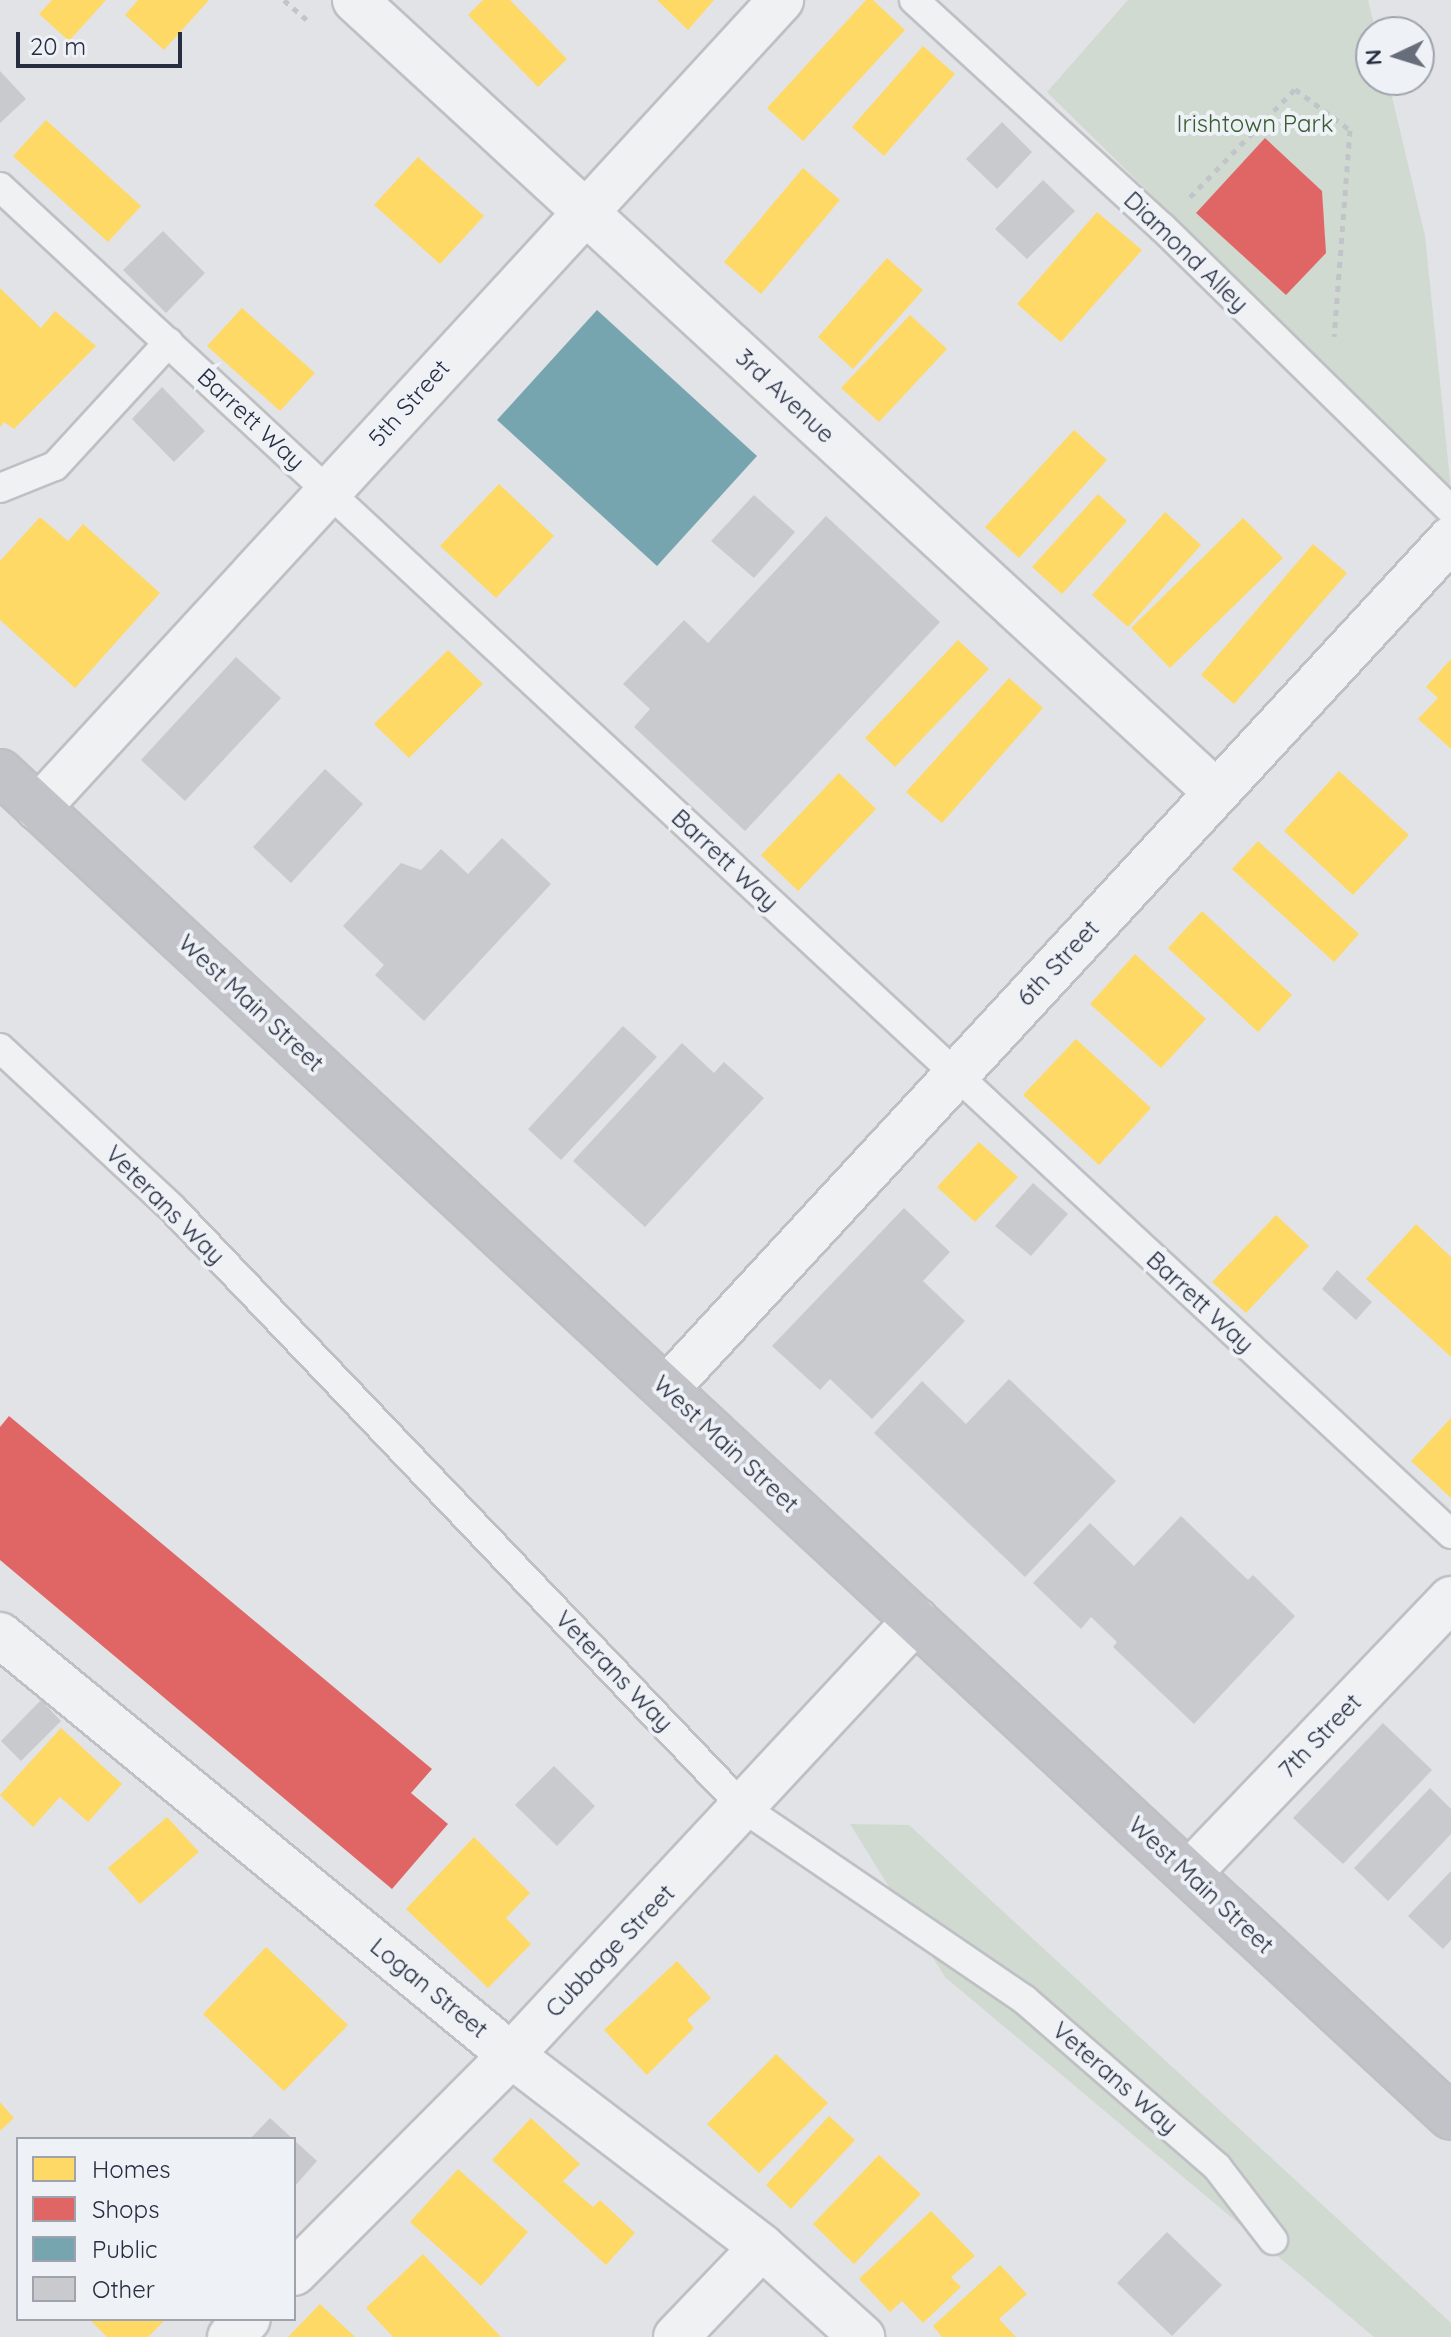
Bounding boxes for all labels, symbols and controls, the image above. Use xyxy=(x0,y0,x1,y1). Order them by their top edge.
scale bar xyxy=(20,16,186,66)
north arrow xyxy=(1355,16,1435,96)
text: 20 m xyxy=(30,31,86,61)
text: N xyxy=(1359,48,1388,67)
park label: Irishtown Park xyxy=(1176,110,1334,138)
street label: Diamond Alley xyxy=(1118,185,1254,319)
street label: 3rd Avenue xyxy=(730,343,840,449)
street label: 5th Street xyxy=(363,354,455,452)
street label: Barrett Way xyxy=(192,362,310,476)
street label: Barrett Way xyxy=(666,803,784,917)
street label: 6th Street xyxy=(1011,914,1105,1012)
street label: West Main Street xyxy=(172,928,330,1078)
street label: Veterans Way xyxy=(99,1139,231,1271)
street label: Barrett Way xyxy=(1141,1245,1259,1359)
street label: West Main Street xyxy=(647,1369,805,1519)
street label: Veterans Way xyxy=(549,1605,679,1737)
street label: 7th Street xyxy=(1273,1688,1367,1784)
street label: West Main Street xyxy=(1122,1810,1280,1960)
street label: Cubbage Street xyxy=(539,1879,681,2023)
street label: Logan Street xyxy=(364,1932,494,2044)
street label: Veterans Way xyxy=(1046,2016,1184,2140)
legend xyxy=(16,2137,296,2321)
text: Homes xyxy=(92,2154,170,2184)
text: Shops xyxy=(92,2194,159,2224)
text: Public xyxy=(92,2234,157,2264)
text: Other xyxy=(92,2274,155,2304)

